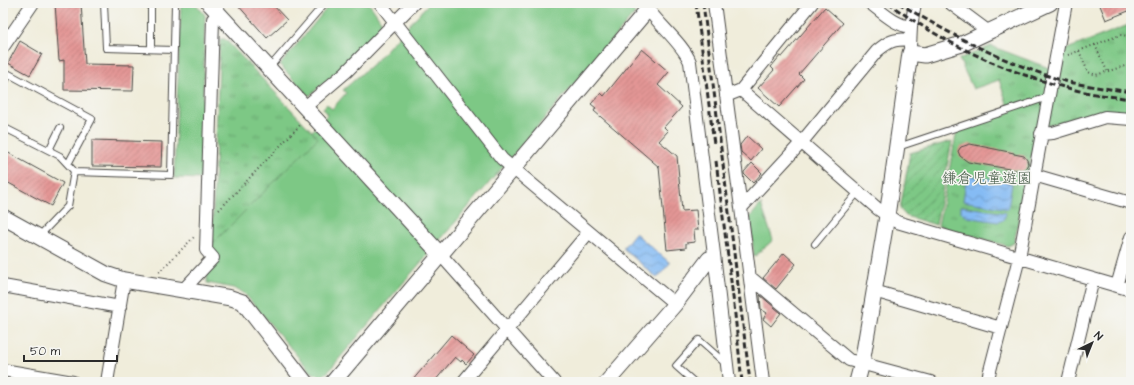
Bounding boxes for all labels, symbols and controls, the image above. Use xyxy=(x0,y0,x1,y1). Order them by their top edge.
park label: 鎌倉児童遊園 xyxy=(942,168,1032,189)
north arrow xyxy=(1072,323,1112,363)
text: N xyxy=(1091,328,1106,344)
scale bar xyxy=(24,337,117,363)
text: 50 m xyxy=(30,343,61,360)

